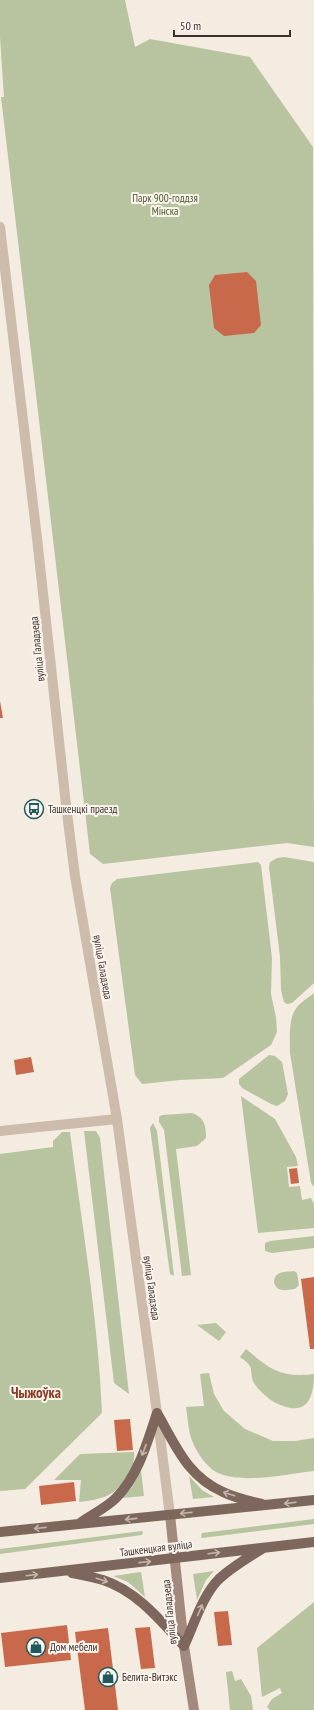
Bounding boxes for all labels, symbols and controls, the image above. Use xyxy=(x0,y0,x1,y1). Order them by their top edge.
scale bar xyxy=(174,12,290,38)
text: 50 m xyxy=(180,18,201,33)
park label: Парк 900-годдзя Мінска xyxy=(132,191,198,218)
street label: вуліца Галадзеда xyxy=(27,616,47,682)
bus stop icon: Ташкенцкі праезд xyxy=(23,798,45,820)
place label: Ташкенцкі праезд xyxy=(48,802,118,816)
street label: вуліца Галадзеда xyxy=(90,934,116,1000)
street label: вуліца Галадзеда xyxy=(141,1255,163,1321)
district label: Чыжоўка xyxy=(11,1383,61,1402)
one-way arrow xyxy=(139,1443,147,1455)
one-way arrow xyxy=(223,1490,236,1497)
one-way arrow xyxy=(284,1499,297,1507)
one-way arrow xyxy=(180,1510,193,1517)
one-way arrow xyxy=(125,1515,138,1523)
one-way arrow xyxy=(34,1525,47,1532)
street label: Ташкенцкая вуліца xyxy=(119,1537,193,1559)
one-way arrow xyxy=(207,1549,220,1557)
one-way arrow xyxy=(138,1558,151,1565)
one-way arrow xyxy=(25,1571,38,1578)
one-way arrow xyxy=(96,1577,108,1585)
street label: вуліца Галадзеда xyxy=(159,1579,179,1645)
one-way arrow xyxy=(197,1605,204,1617)
shop icon: Дом мебели xyxy=(25,1636,47,1658)
place label: Дом мебели xyxy=(50,1640,97,1654)
shop icon: Белита-Витэкс xyxy=(97,1666,119,1688)
place label: Белита-Витэкс xyxy=(122,1670,177,1684)

